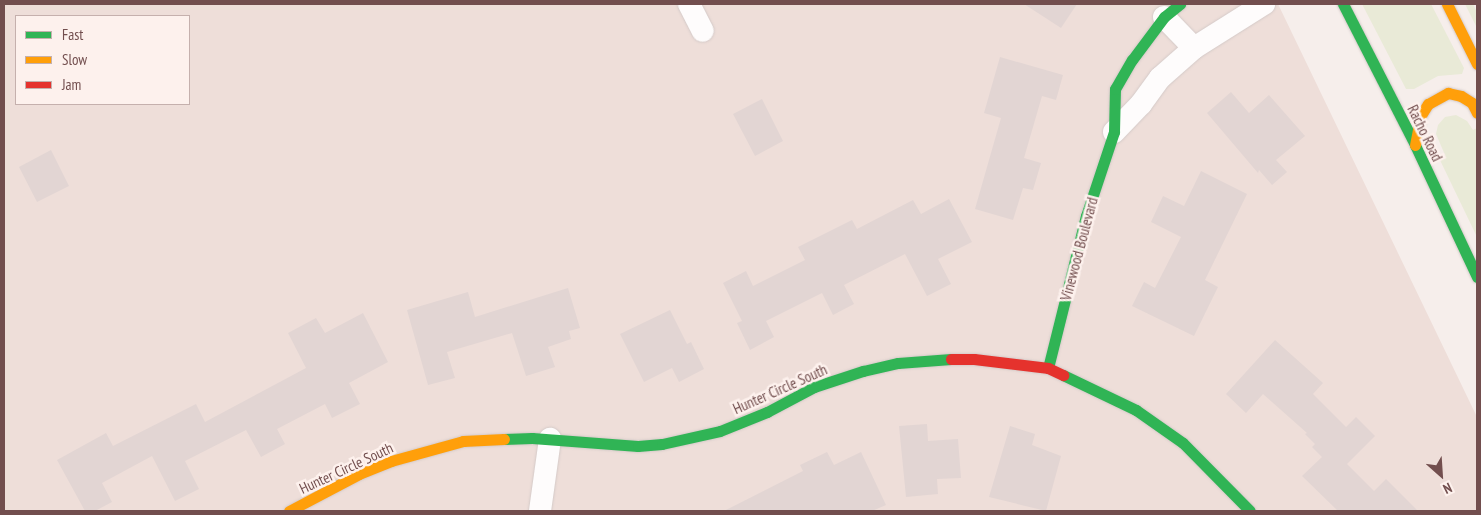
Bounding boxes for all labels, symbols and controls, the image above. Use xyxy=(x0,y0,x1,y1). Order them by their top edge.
legend xyxy=(15,15,190,105)
text: Fast xyxy=(62,25,83,44)
text: Slow xyxy=(62,50,87,69)
text: Jam xyxy=(62,75,81,94)
street label: Racho Road xyxy=(1404,102,1446,164)
street label: Vinewood Boulevard xyxy=(1057,195,1101,303)
street label: Hunter Circle South xyxy=(730,360,830,418)
street label: Hunter Circle South xyxy=(296,438,396,498)
north arrow xyxy=(1416,450,1466,500)
text: N xyxy=(1440,479,1455,498)

